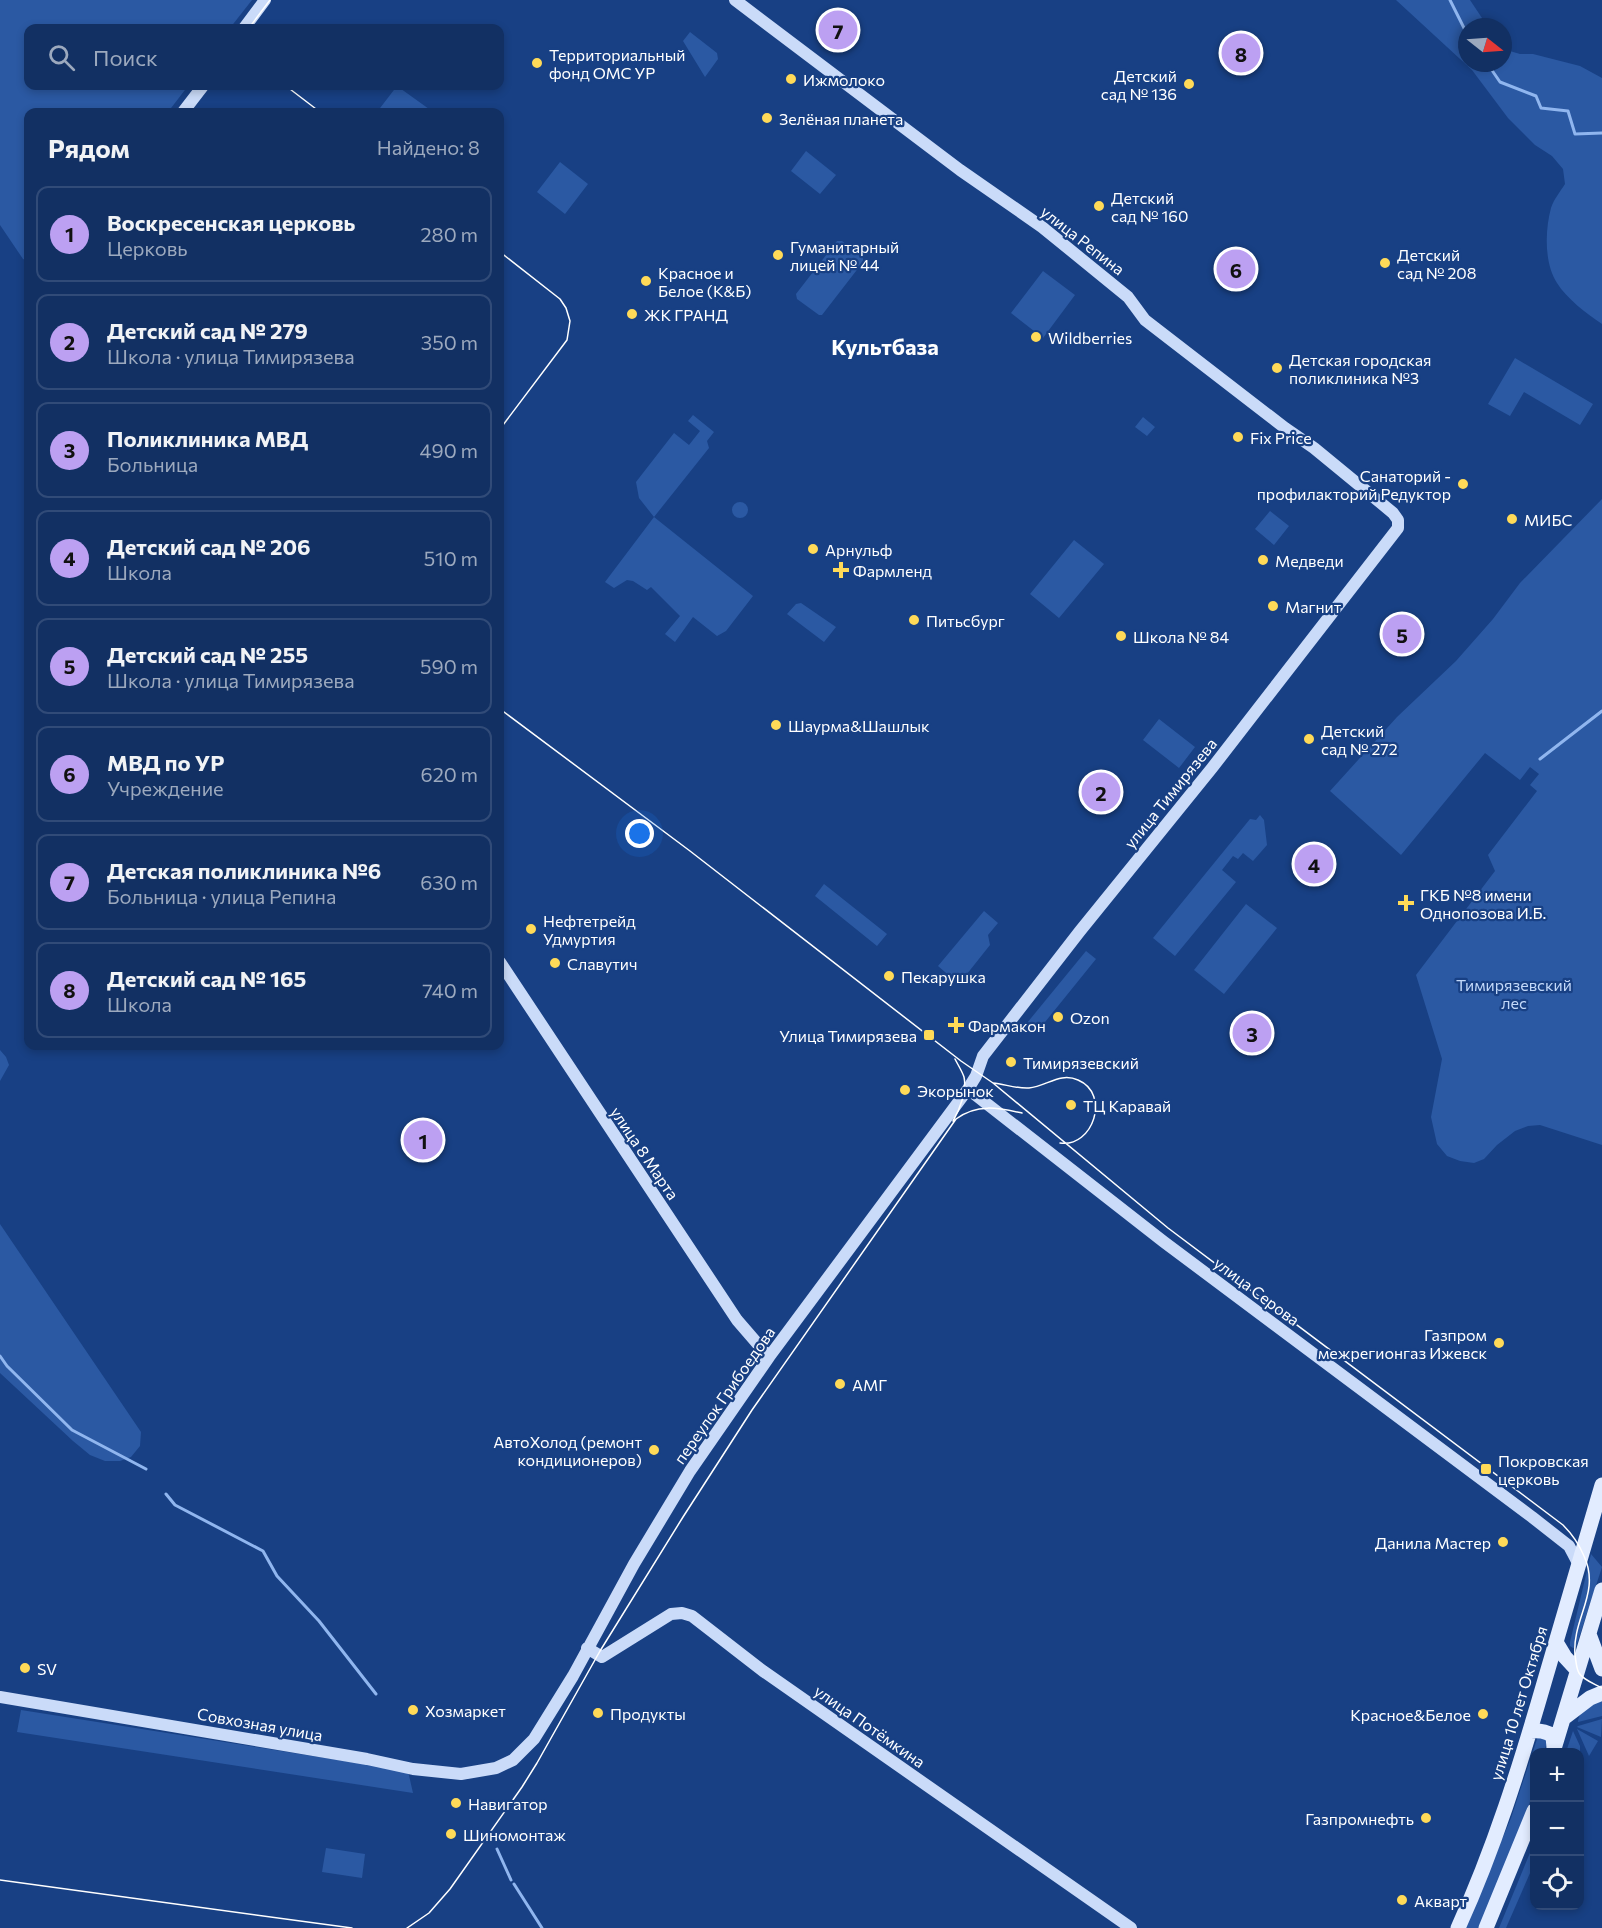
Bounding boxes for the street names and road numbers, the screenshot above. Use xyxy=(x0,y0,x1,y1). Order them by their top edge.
street label: улица Репина xyxy=(1037,202,1129,278)
street label: улица Тимирязева xyxy=(1120,734,1220,852)
street label: улица 8 Марта xyxy=(607,1103,683,1203)
street label: улица Серова xyxy=(1211,1253,1303,1329)
street label: переулок Грибоедова xyxy=(669,1323,779,1467)
street label: улица 10 лет Октября xyxy=(1485,1623,1551,1783)
street label: улица Потёмкина xyxy=(811,1681,929,1771)
street label: Совхозная улица xyxy=(196,1704,324,1744)

